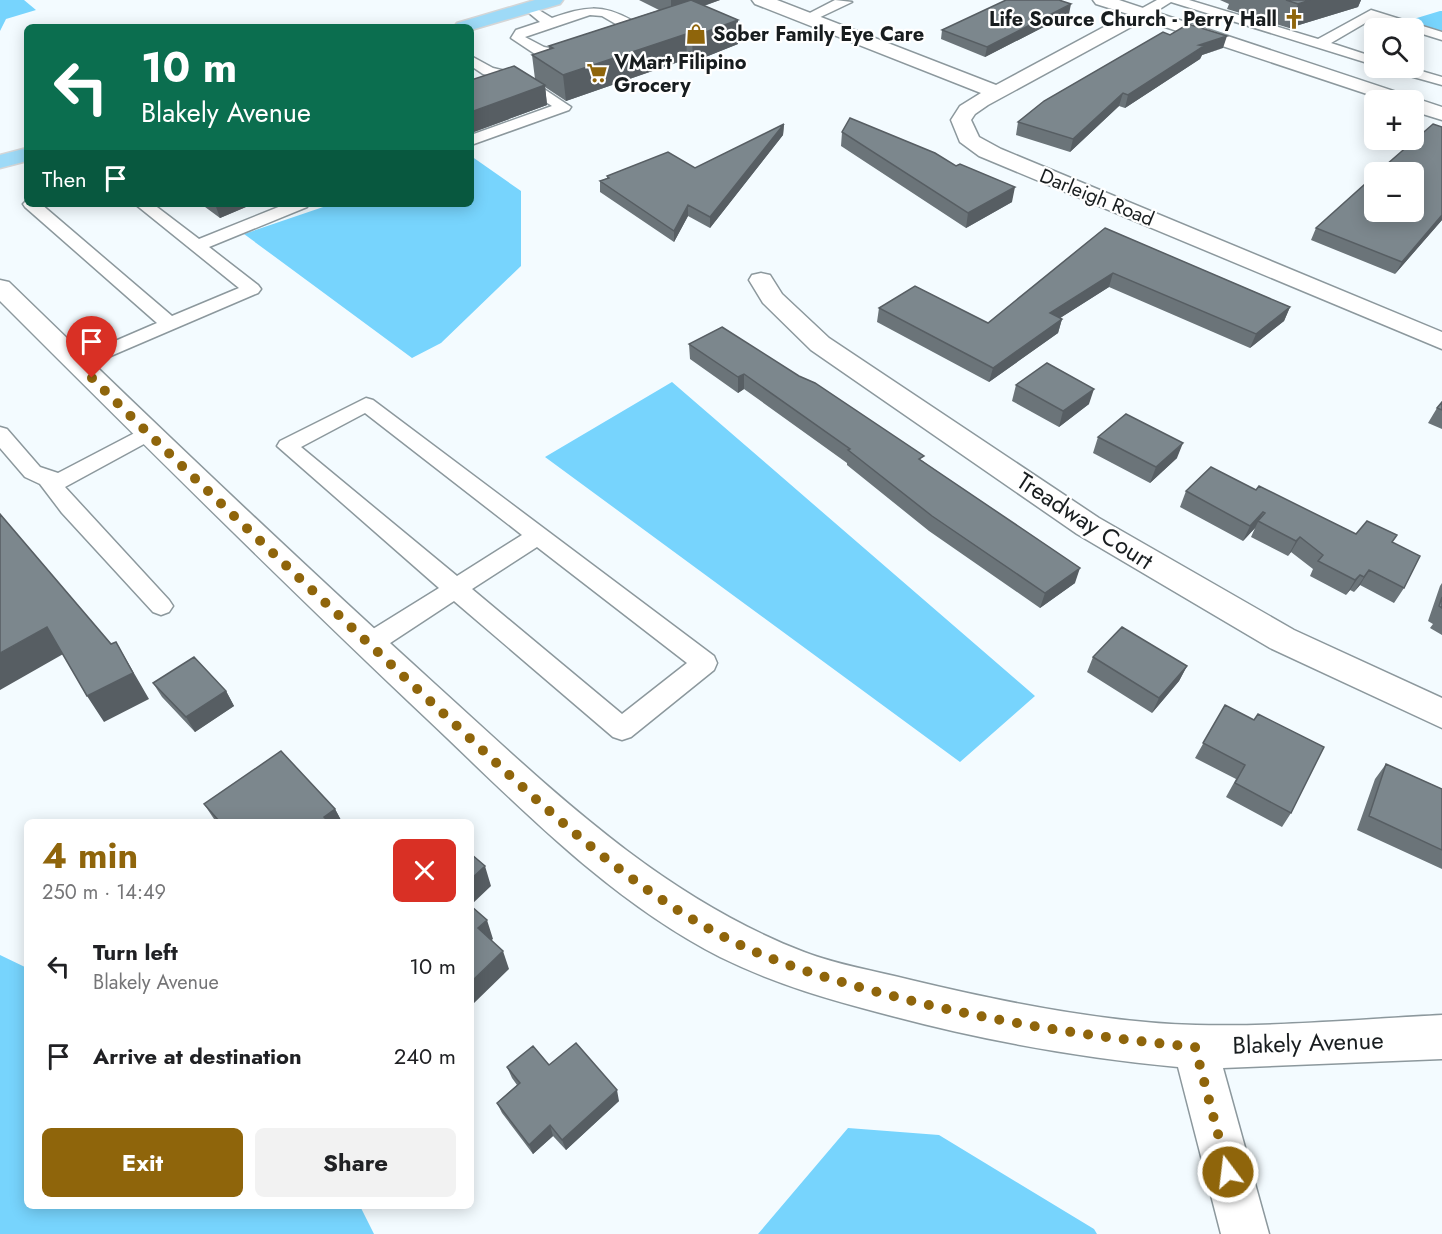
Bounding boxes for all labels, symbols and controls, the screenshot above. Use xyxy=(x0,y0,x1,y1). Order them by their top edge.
place label: Life Source Church - Perry Hall xyxy=(989,5,1277,34)
church icon: Life Source Church - Perry Hall xyxy=(1282,7,1306,31)
map controls xyxy=(1364,18,1424,222)
button: search xyxy=(1364,18,1424,78)
place label: Sober Family Eye Care xyxy=(713,20,924,49)
shop icon: Sober Family Eye Care xyxy=(684,22,708,46)
text: 10 m xyxy=(141,37,237,98)
icon: left xyxy=(42,48,120,126)
place label: VMart Filipino Grocery xyxy=(613,48,747,100)
supermarket icon: VMart Filipino Grocery xyxy=(585,61,609,85)
button: + xyxy=(1364,90,1424,150)
text: Blakely Avenue xyxy=(141,93,311,132)
street label: Darleigh Road xyxy=(1035,161,1158,234)
icon: arrive xyxy=(99,162,132,195)
button: − xyxy=(1364,162,1424,222)
text: Then xyxy=(42,163,87,195)
pin xyxy=(66,316,117,378)
icon: arrive xyxy=(75,325,108,358)
street label: Treadway Court xyxy=(1010,463,1161,578)
text: 4 min xyxy=(42,829,138,881)
button: close xyxy=(393,839,456,902)
text: 250 m · 14:49 xyxy=(42,878,166,907)
text: Turn left xyxy=(93,936,178,968)
icon: left xyxy=(42,950,75,983)
text: 10 m xyxy=(409,950,456,982)
text: Blakely Avenue xyxy=(93,968,219,997)
street label: Blakely Avenue xyxy=(1232,1022,1384,1063)
icon: arrive xyxy=(42,1040,75,1073)
text: Arrive at destination xyxy=(93,1040,302,1072)
text: 240 m xyxy=(394,1040,456,1072)
button: Exit xyxy=(42,1128,243,1197)
button: Share xyxy=(255,1128,456,1197)
position arrow xyxy=(1196,1140,1260,1204)

